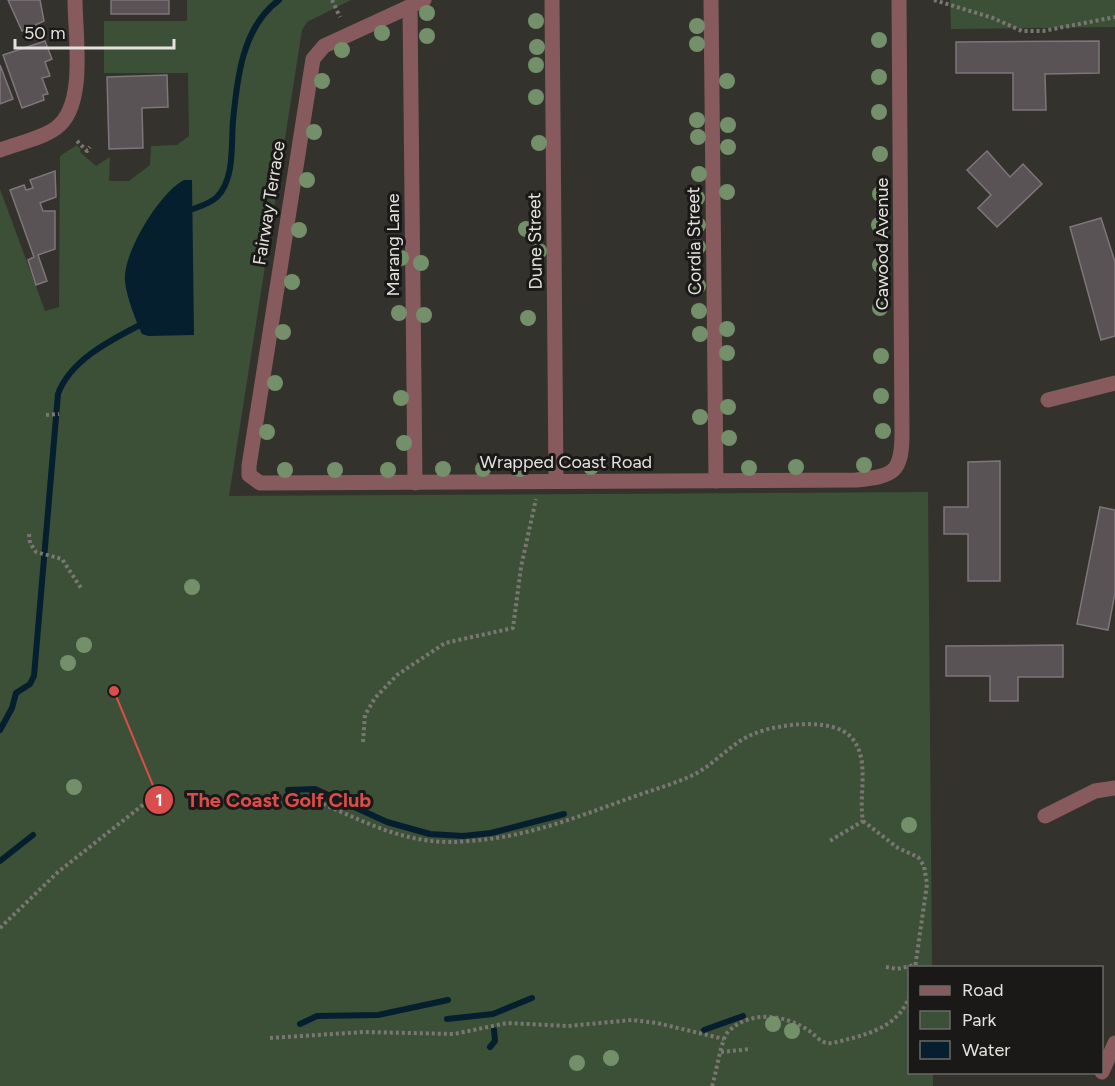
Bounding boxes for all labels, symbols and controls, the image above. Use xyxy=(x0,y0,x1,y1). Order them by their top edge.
scale bar xyxy=(15,12,174,50)
text: 50 m xyxy=(24,22,66,44)
street label: Fairway Terrace xyxy=(248,139,290,267)
street label: Cawood Avenue xyxy=(871,177,893,310)
street label: Cordia Street xyxy=(682,187,706,295)
street label: Dune Street xyxy=(523,192,547,290)
street label: Marang Lane xyxy=(382,193,404,297)
street label: Wrapped Coast Road xyxy=(480,451,652,473)
callout: The Coast Golf Club xyxy=(144,781,383,819)
text: The Coast Golf Club xyxy=(187,788,371,812)
text: 1 xyxy=(155,789,163,811)
legend xyxy=(908,966,1103,1074)
text: Road xyxy=(962,979,1003,1001)
text: Park xyxy=(962,1009,997,1031)
text: Water xyxy=(962,1039,1010,1061)

